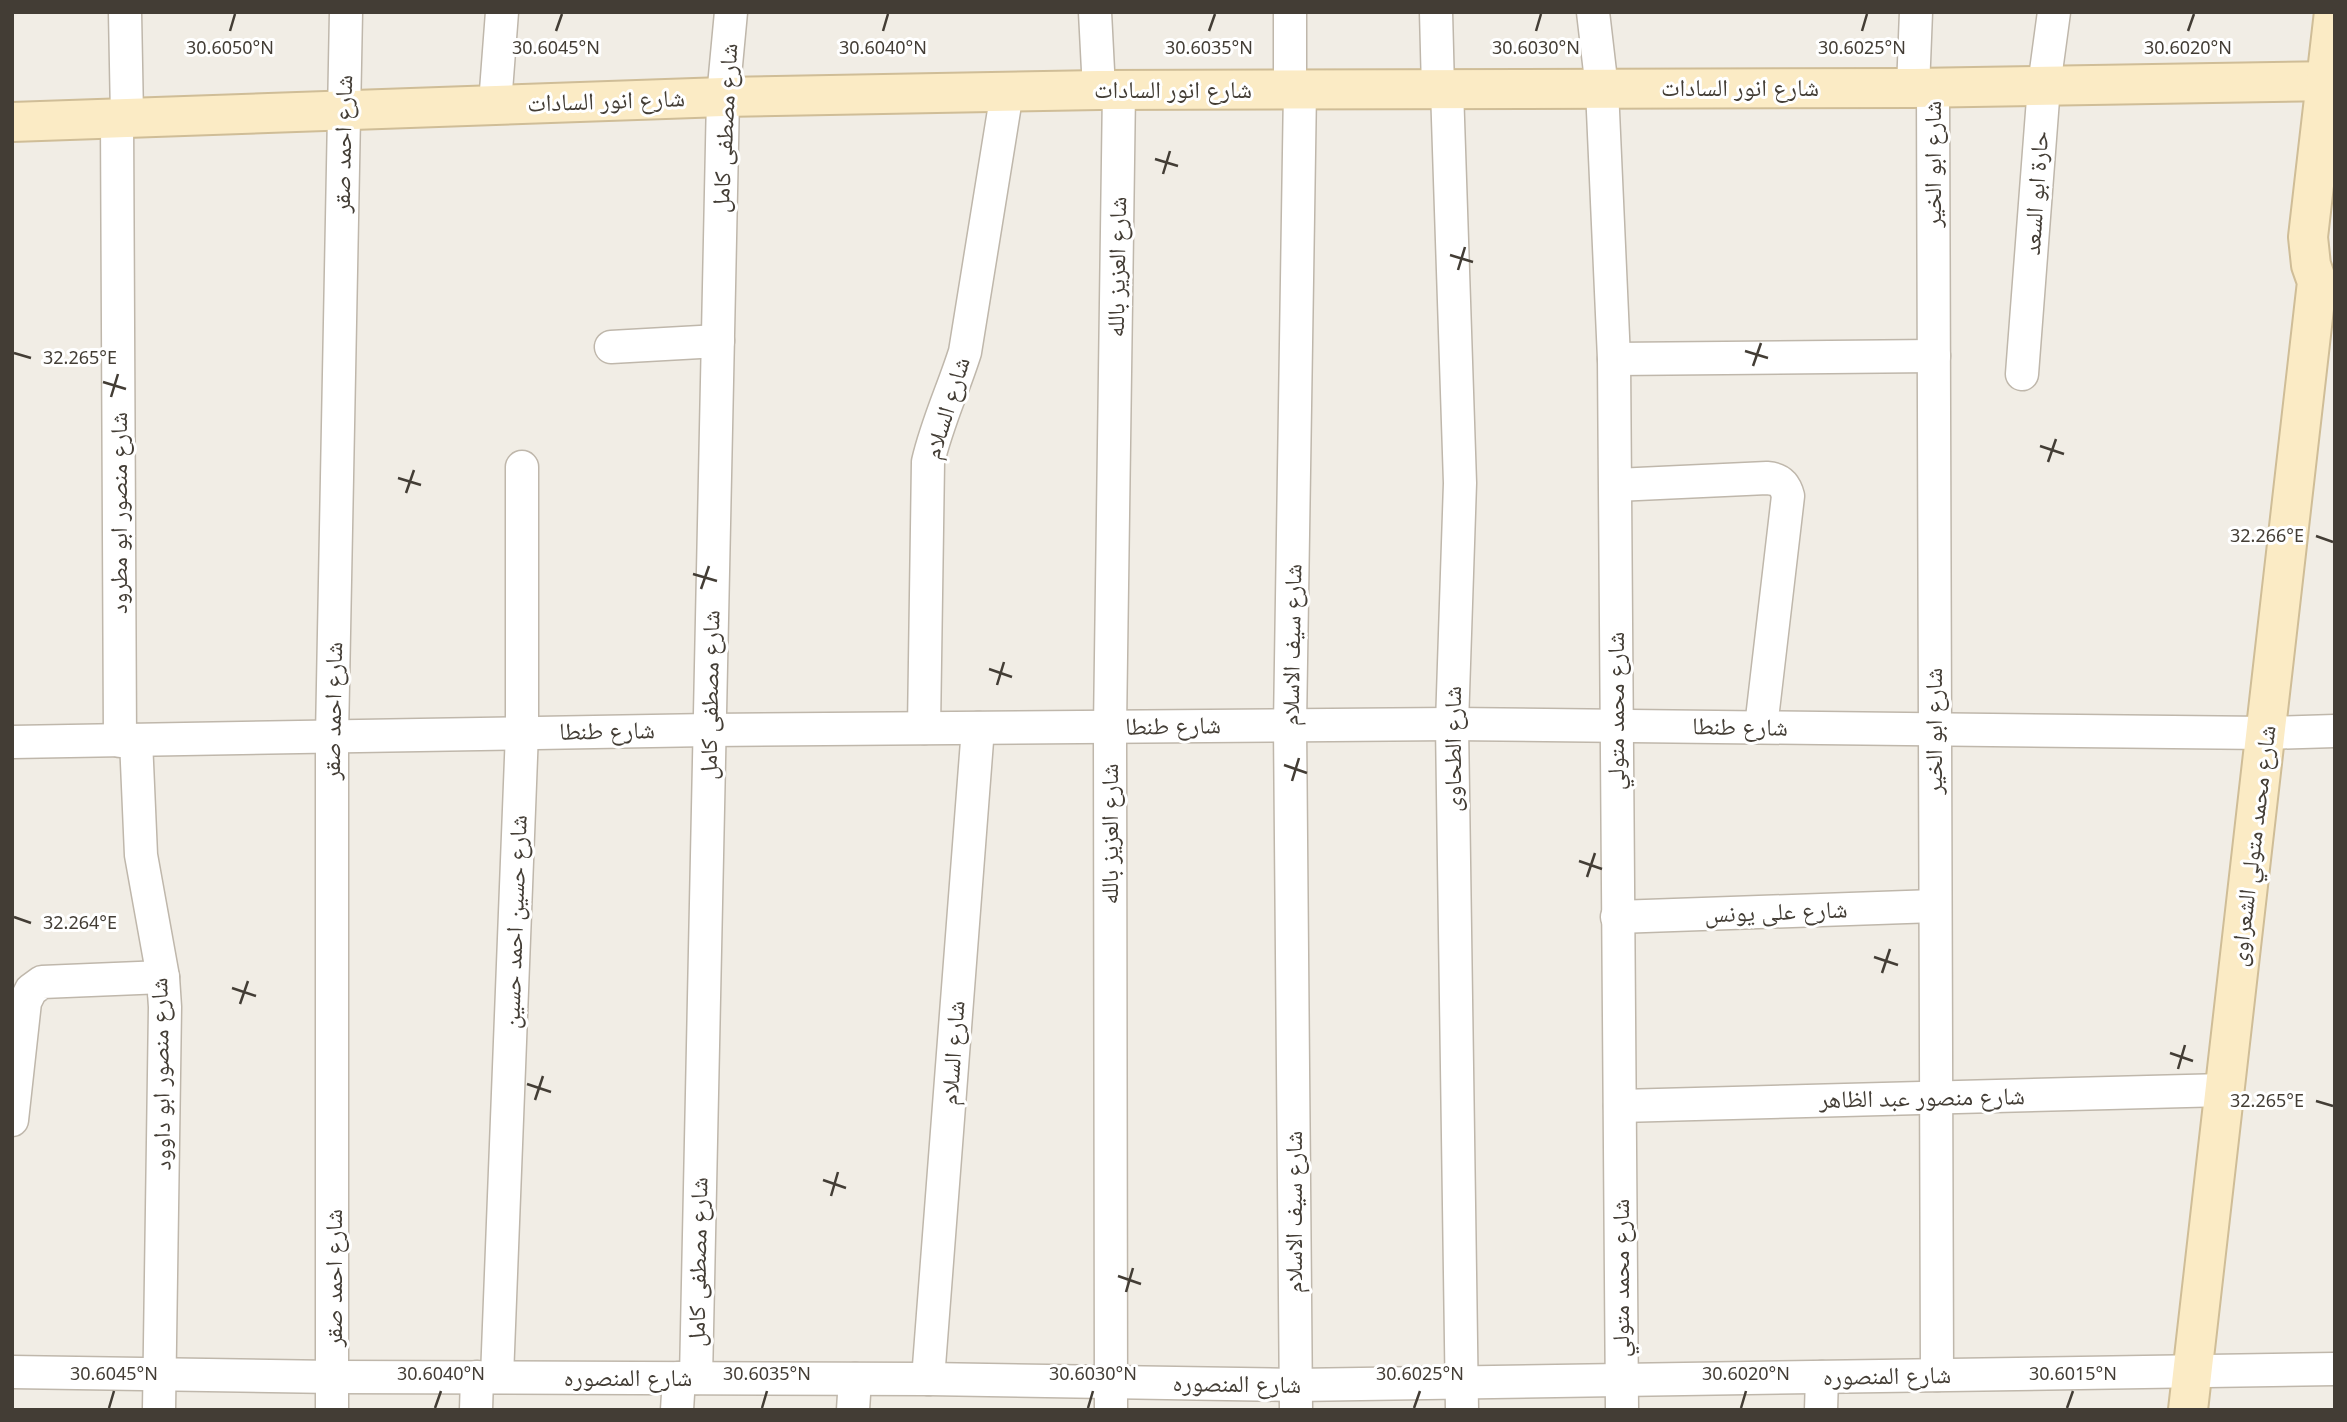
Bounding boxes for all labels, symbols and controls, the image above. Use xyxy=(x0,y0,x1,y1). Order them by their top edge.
text: 30.6050°N xyxy=(186,35,274,59)
text: 30.6045°N xyxy=(512,35,600,59)
text: 30.6040°N xyxy=(839,35,927,59)
text: 30.6035°N xyxy=(1165,35,1253,59)
text: 30.6030°N xyxy=(1492,35,1580,59)
text: 30.6025°N xyxy=(1818,35,1906,59)
text: 30.6020°N xyxy=(2144,35,2232,59)
street label: شارع مصطفى كامل xyxy=(703,42,744,214)
street label: شارع انور السادات xyxy=(1661,70,1819,103)
street label: شارع انور السادات xyxy=(1094,72,1252,105)
street label: شارع احمد صقر xyxy=(324,75,359,214)
street label: شارع انور السادات xyxy=(526,80,685,119)
street label: شارع ابو الخير xyxy=(1915,101,1948,228)
street label: حارة ابو السعد xyxy=(2014,130,2055,256)
street label: شارع العزيز بالله xyxy=(1098,196,1133,338)
text: 32.265°E xyxy=(43,345,117,369)
street label: شارع السلام xyxy=(914,353,978,463)
street label: شارع منصور ابو مطرود xyxy=(101,412,134,614)
text: 32.266°E xyxy=(2230,523,2304,547)
street label: شارع سيف الاسلام xyxy=(1273,563,1309,727)
street label: شارع مصطفى كامل xyxy=(691,610,726,780)
street label: شارع محمد متولي xyxy=(1598,632,1635,790)
street label: شارع احمد صقر xyxy=(314,642,349,781)
street label: شارع ابو الخير xyxy=(1916,668,1949,795)
street label: شارع الطحاوى xyxy=(1435,686,1468,812)
street label: شارع طنطا xyxy=(1125,707,1221,742)
street label: شارع طنطا xyxy=(1692,708,1788,743)
street label: شارع طنطا xyxy=(559,712,655,747)
street label: شارع محمد متولي الشعراوى xyxy=(2220,723,2287,969)
street label: شارع العزيز بالله xyxy=(1092,764,1125,904)
street label: شارع حسين احمد حسين xyxy=(493,814,534,1030)
street label: شارع على يونس xyxy=(1704,892,1848,929)
text: 32.264°E xyxy=(43,910,117,934)
street label: شارع منصور ابو داوود xyxy=(141,977,178,1171)
street label: شارع السلام xyxy=(931,999,973,1106)
street label: شارع منصور عبد الظاهر xyxy=(1818,1078,2025,1115)
text: 32.265°E xyxy=(2230,1088,2304,1112)
street label: شارع سيف الاسلام xyxy=(1276,1131,1310,1293)
street label: شارع مصطفى كامل xyxy=(679,1177,714,1347)
street label: شارع محمد متولي xyxy=(1603,1199,1640,1357)
street label: شارع احمد صقر xyxy=(316,1209,349,1348)
street label: شارع المنصوره xyxy=(1822,1357,1952,1392)
street label: شارع المنصوره xyxy=(564,1360,692,1393)
text: 30.6045°N xyxy=(70,1361,158,1385)
text: 30.6040°N xyxy=(397,1361,485,1385)
text: 30.6035°N xyxy=(723,1361,811,1385)
text: 30.6030°N xyxy=(1049,1361,1137,1385)
text: 30.6025°N xyxy=(1376,1361,1464,1385)
text: 30.6020°N xyxy=(1702,1361,1790,1385)
text: 30.6015°N xyxy=(2029,1361,2117,1385)
street label: شارع المنصوره xyxy=(1172,1365,1302,1400)

